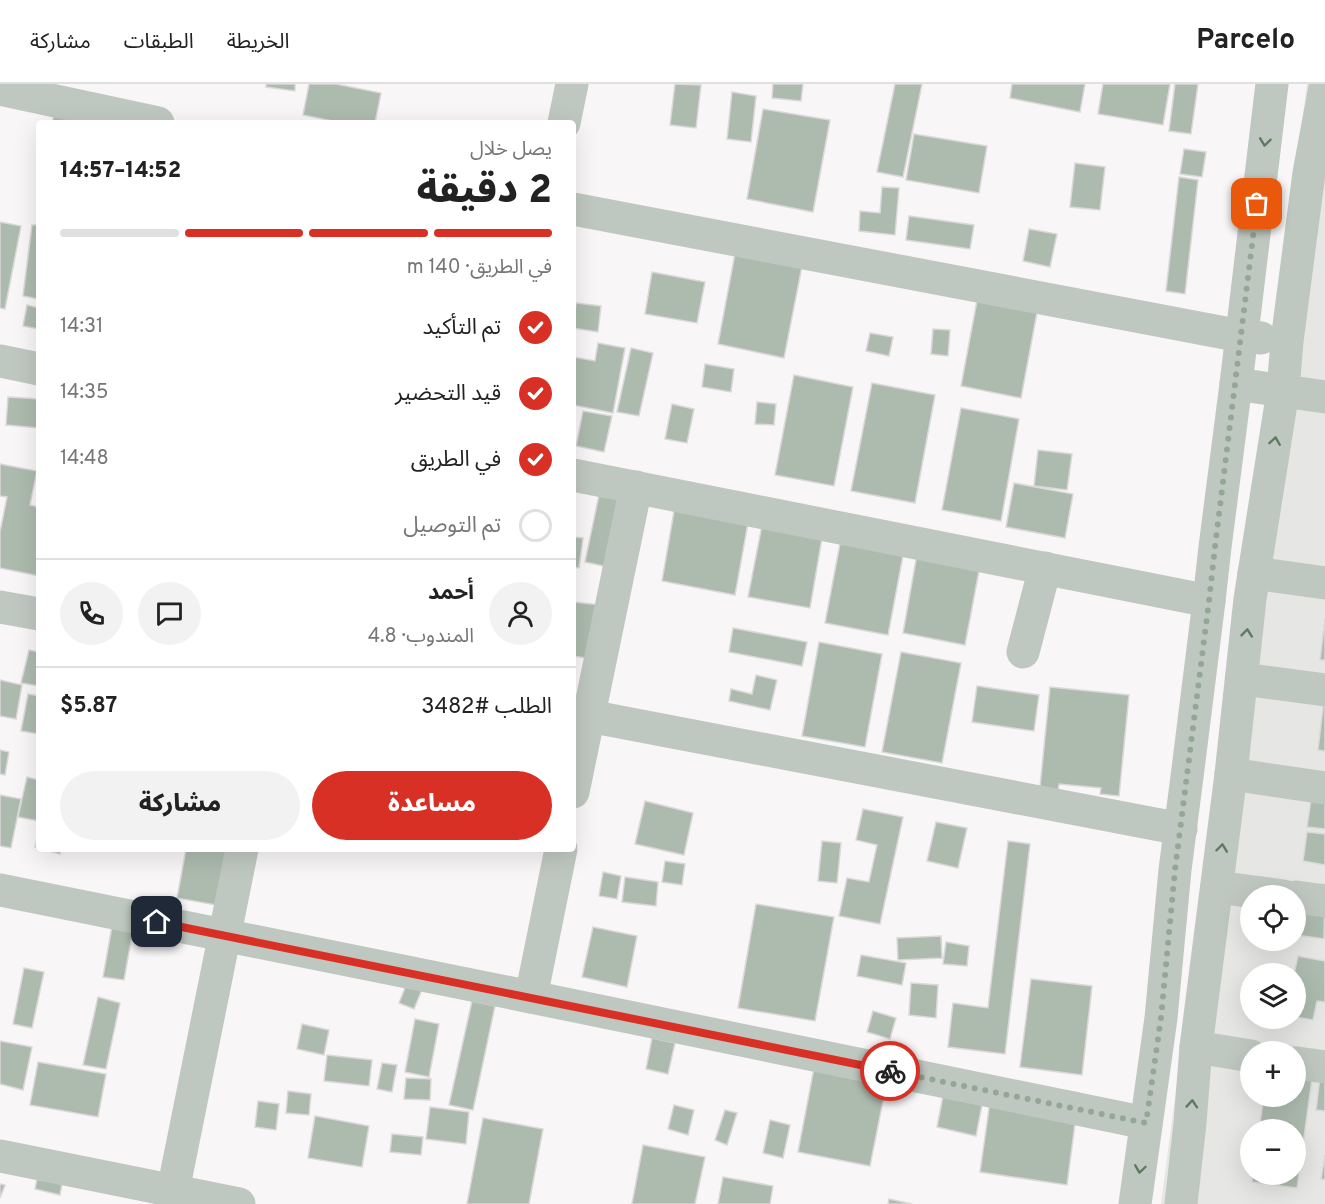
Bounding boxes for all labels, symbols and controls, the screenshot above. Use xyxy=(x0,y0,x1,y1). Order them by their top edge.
text: Parcelo xyxy=(1196,23,1295,59)
text: مشاركة xyxy=(30,29,91,56)
text: الطبقات xyxy=(124,29,194,56)
text: الخريطة xyxy=(227,29,290,56)
text: يصل خلال xyxy=(470,137,552,163)
one-way arrow xyxy=(1259,138,1272,147)
text: 14:52–14:57 xyxy=(60,158,181,185)
text: 2 دقيقة xyxy=(416,168,552,217)
pin xyxy=(1231,178,1282,229)
icon: bag xyxy=(1240,187,1273,220)
text: في الطريق · 140 m xyxy=(407,255,552,281)
icon: check xyxy=(519,311,552,344)
text: 14:31 xyxy=(60,314,103,340)
text: تم التأكيد xyxy=(422,315,501,342)
icon: check xyxy=(519,377,552,410)
text: 14:35 xyxy=(60,380,108,406)
text: قيد التحضير xyxy=(395,381,501,408)
one-way arrow xyxy=(1268,436,1281,446)
icon: check xyxy=(519,443,552,476)
text: 14:48 xyxy=(60,446,109,472)
text: في الطريق xyxy=(411,447,501,474)
text: تم التوصيل xyxy=(403,513,501,540)
text: أحمد xyxy=(428,580,474,607)
button: phone xyxy=(60,582,123,645)
button: chat xyxy=(138,582,201,645)
button: person xyxy=(489,582,552,645)
text: المندوب · 4.8 xyxy=(368,624,474,650)
one-way arrow xyxy=(1240,629,1253,638)
text: $5.87 xyxy=(60,693,117,720)
text: الطلب #3482 xyxy=(421,694,552,721)
button: مشاركة xyxy=(60,771,300,840)
button: مساعدة xyxy=(312,771,552,840)
one-way arrow xyxy=(1215,843,1227,853)
map controls xyxy=(1240,885,1306,1185)
button: locate xyxy=(1240,885,1306,951)
pin xyxy=(131,896,182,947)
icon: home xyxy=(140,905,173,938)
button: layers xyxy=(1240,963,1306,1029)
courier xyxy=(860,1041,920,1101)
button: + xyxy=(1240,1041,1306,1107)
icon: bike xyxy=(874,1055,907,1088)
one-way arrow xyxy=(1185,1100,1198,1109)
button: − xyxy=(1240,1119,1306,1185)
one-way arrow xyxy=(1134,1165,1146,1174)

